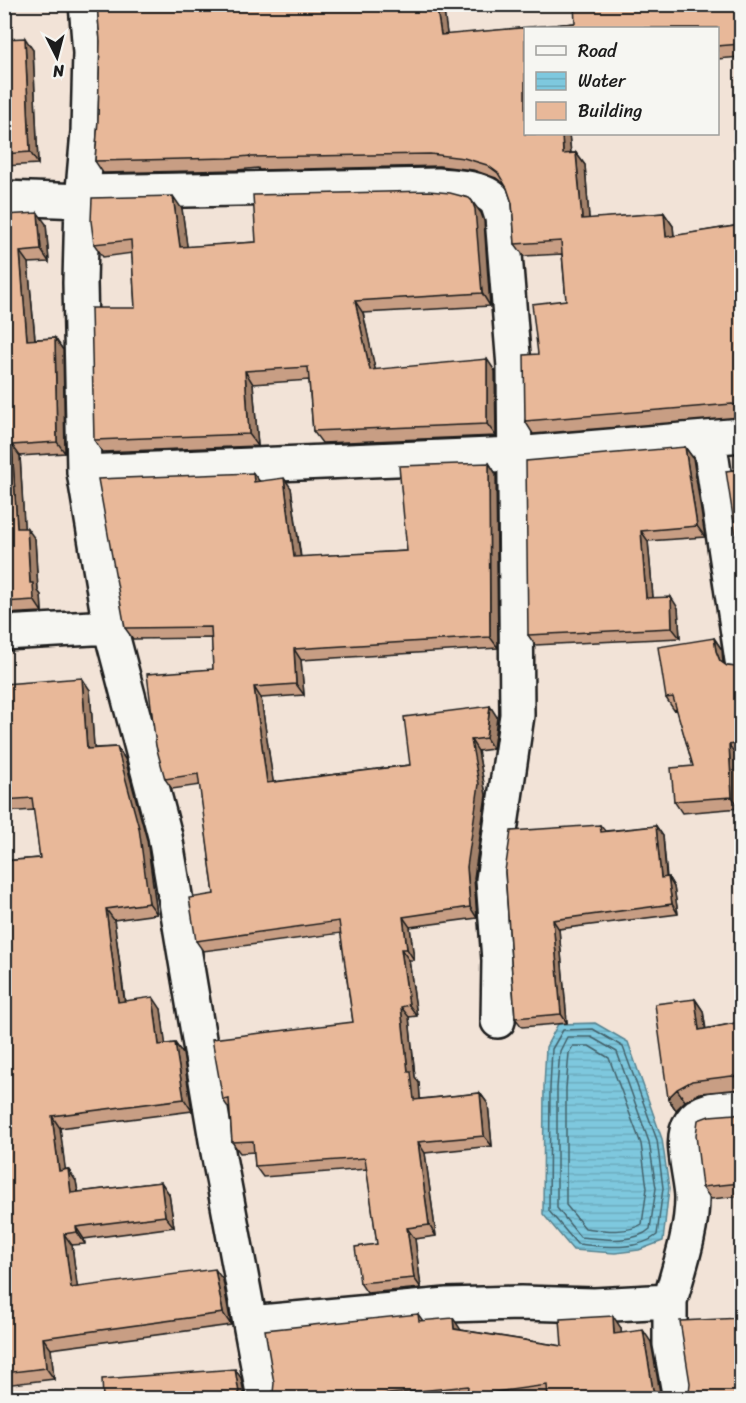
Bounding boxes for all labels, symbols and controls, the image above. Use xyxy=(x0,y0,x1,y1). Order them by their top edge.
north arrow xyxy=(27,27,87,87)
legend xyxy=(524,27,719,135)
text: Road xyxy=(578,35,618,67)
text: N xyxy=(51,56,67,87)
text: Water xyxy=(578,65,627,97)
text: Building xyxy=(578,95,642,127)

